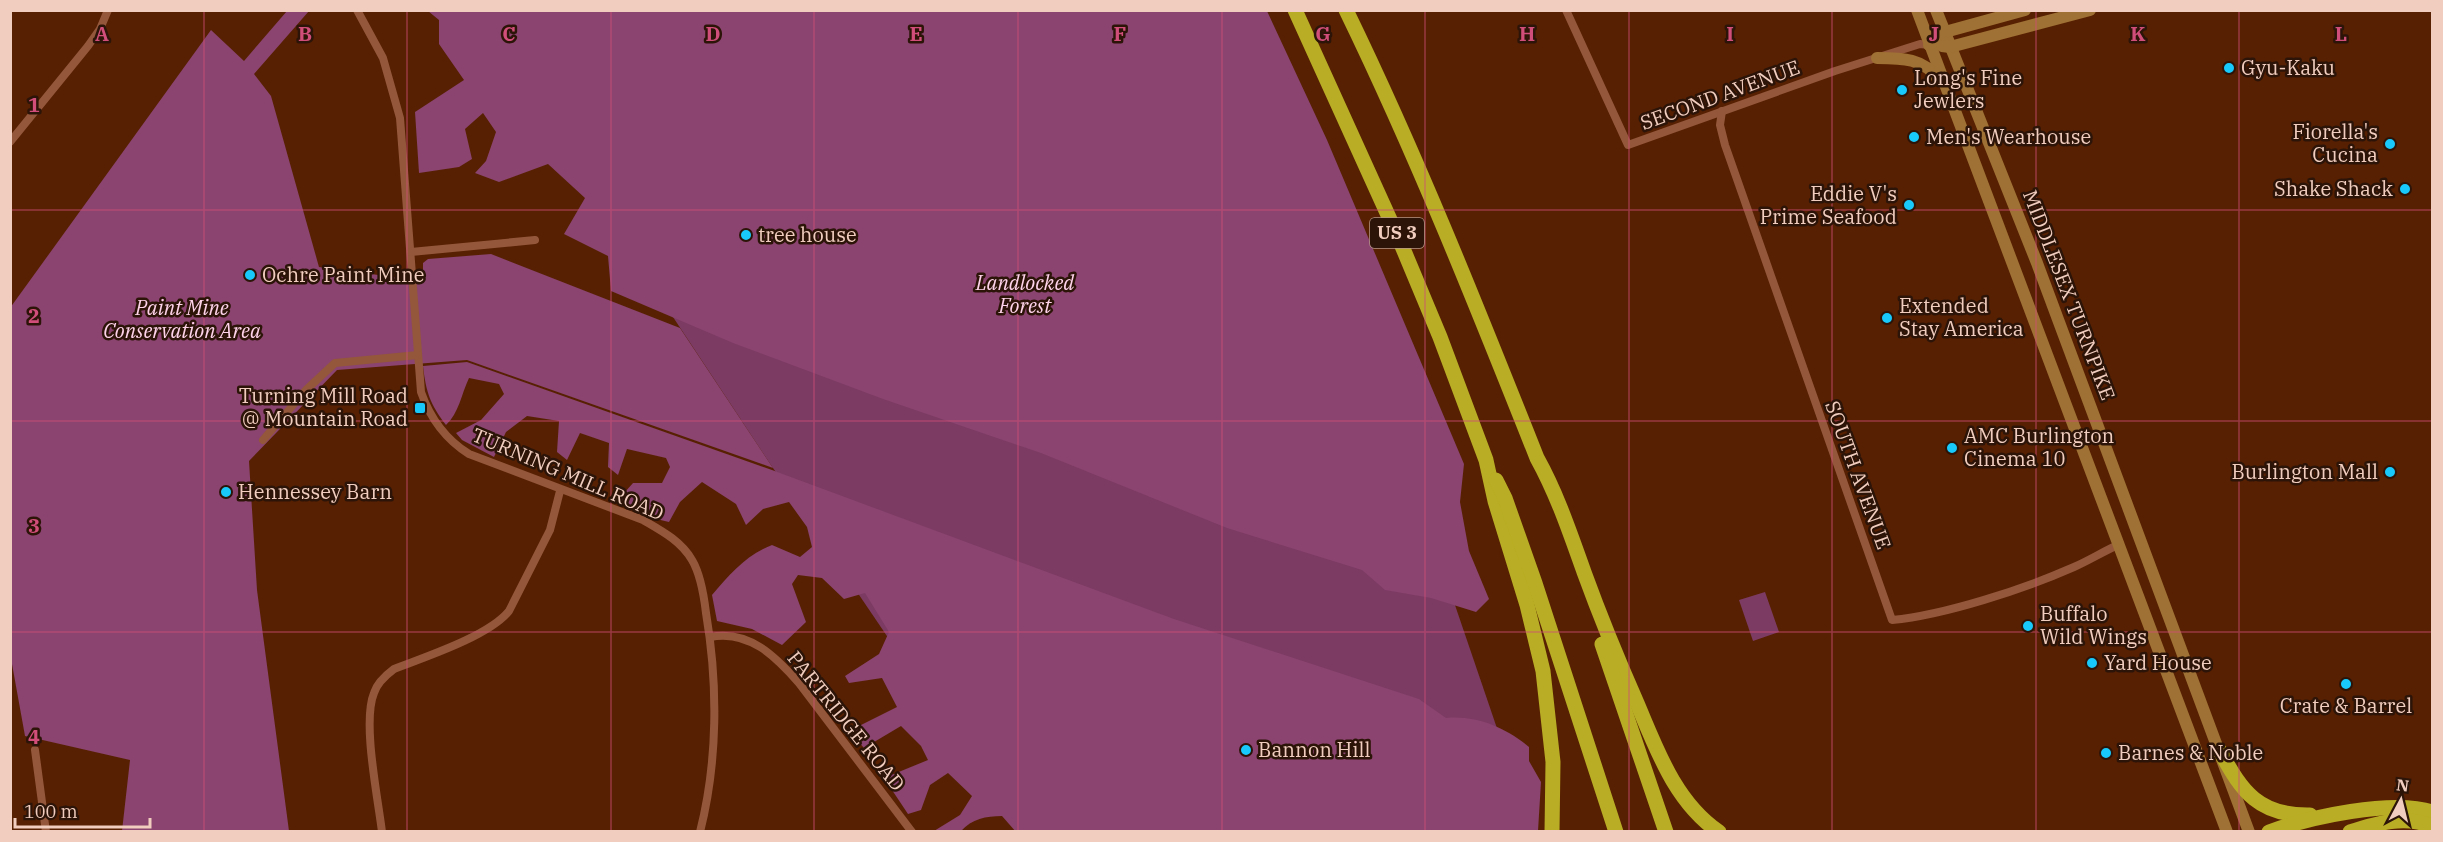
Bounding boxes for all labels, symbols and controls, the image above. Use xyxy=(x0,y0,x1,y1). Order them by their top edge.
text: A xyxy=(95,20,109,47)
text: B xyxy=(298,20,312,47)
text: C xyxy=(502,20,516,47)
text: D xyxy=(705,20,721,47)
text: E xyxy=(909,20,923,47)
text: F xyxy=(1114,20,1126,47)
text: G xyxy=(1315,20,1331,47)
text: H xyxy=(1519,20,1535,47)
text: I xyxy=(1726,20,1734,47)
text: J xyxy=(1929,20,1939,47)
text: K xyxy=(2130,20,2146,47)
text: L xyxy=(2335,20,2347,47)
street label: SECOND AVENUE xyxy=(1636,53,1803,136)
place label: Gyu-Kaku xyxy=(2241,54,2335,81)
marker: Gyu-Kaku xyxy=(2222,61,2236,75)
place label: Long's Fine Jewlers xyxy=(1914,64,2022,114)
marker: Long's Fine Jewlers xyxy=(1895,83,1909,97)
text: 1 xyxy=(28,91,40,118)
place label: Fiorella's Cucina xyxy=(2292,118,2378,168)
place label: Men's Wearhouse xyxy=(1926,123,2091,150)
marker: Men's Wearhouse xyxy=(1907,130,1921,144)
marker: Fiorella's Cucina xyxy=(2383,137,2397,151)
place label: Shake Shack xyxy=(2274,175,2393,202)
place label: Eddie V's Prime Seafood xyxy=(1760,180,1897,230)
marker: Shake Shack xyxy=(2398,182,2412,196)
street label: MIDDLESEX TURNPIKE xyxy=(2017,186,2122,404)
marker: Eddie V's Prime Seafood xyxy=(1902,198,1916,212)
road number: US 3 xyxy=(1370,218,1424,248)
place label: tree house xyxy=(758,221,857,248)
marker: tree house xyxy=(739,228,753,242)
place label: Ochre Paint Mine xyxy=(262,261,424,288)
marker: Ochre Paint Mine xyxy=(243,268,257,282)
park label: Landlocked Forest xyxy=(975,269,1075,319)
place label: Extended Stay America xyxy=(1899,292,2024,342)
park label: Paint Mine Conservation Area xyxy=(103,294,261,344)
text: 2 xyxy=(28,302,40,329)
marker: Extended Stay America xyxy=(1880,311,1894,325)
place label: Turning Mill Road @ Mountain Road xyxy=(239,382,408,432)
street label: SOUTH AVENUE xyxy=(1819,397,1898,553)
marker: Turning Mill Road @ Mountain Road xyxy=(413,401,427,415)
street label: TURNING MILL ROAD xyxy=(468,421,668,526)
place label: AMC Burlington Cinema 10 xyxy=(1964,422,2115,472)
marker: AMC Burlington Cinema 10 xyxy=(1945,441,1959,455)
place label: Burlington Mall xyxy=(2231,458,2378,485)
marker: Burlington Mall xyxy=(2383,465,2397,479)
place label: Hennessey Barn xyxy=(238,478,392,505)
marker: Hennessey Barn xyxy=(219,485,233,499)
text: 3 xyxy=(28,512,40,539)
place label: Buffalo Wild Wings xyxy=(2040,600,2147,650)
marker: Buffalo Wild Wings xyxy=(2021,619,2035,633)
street label: PARTRIDGE ROAD xyxy=(782,645,911,796)
place label: Yard House xyxy=(2104,649,2212,676)
marker: Yard House xyxy=(2085,656,2099,670)
marker: Crate & Barrel xyxy=(2339,677,2353,691)
place label: Crate & Barrel xyxy=(2280,692,2412,719)
text: 4 xyxy=(28,723,40,750)
place label: Bannon Hill xyxy=(1258,736,1371,763)
place label: Barnes & Noble xyxy=(2118,739,2263,766)
marker: Bannon Hill xyxy=(1239,743,1253,757)
marker: Barnes & Noble xyxy=(2099,746,2113,760)
north arrow xyxy=(2371,770,2431,830)
text: N xyxy=(2395,774,2410,796)
scale bar xyxy=(15,791,150,829)
text: 100 m xyxy=(24,800,78,823)

